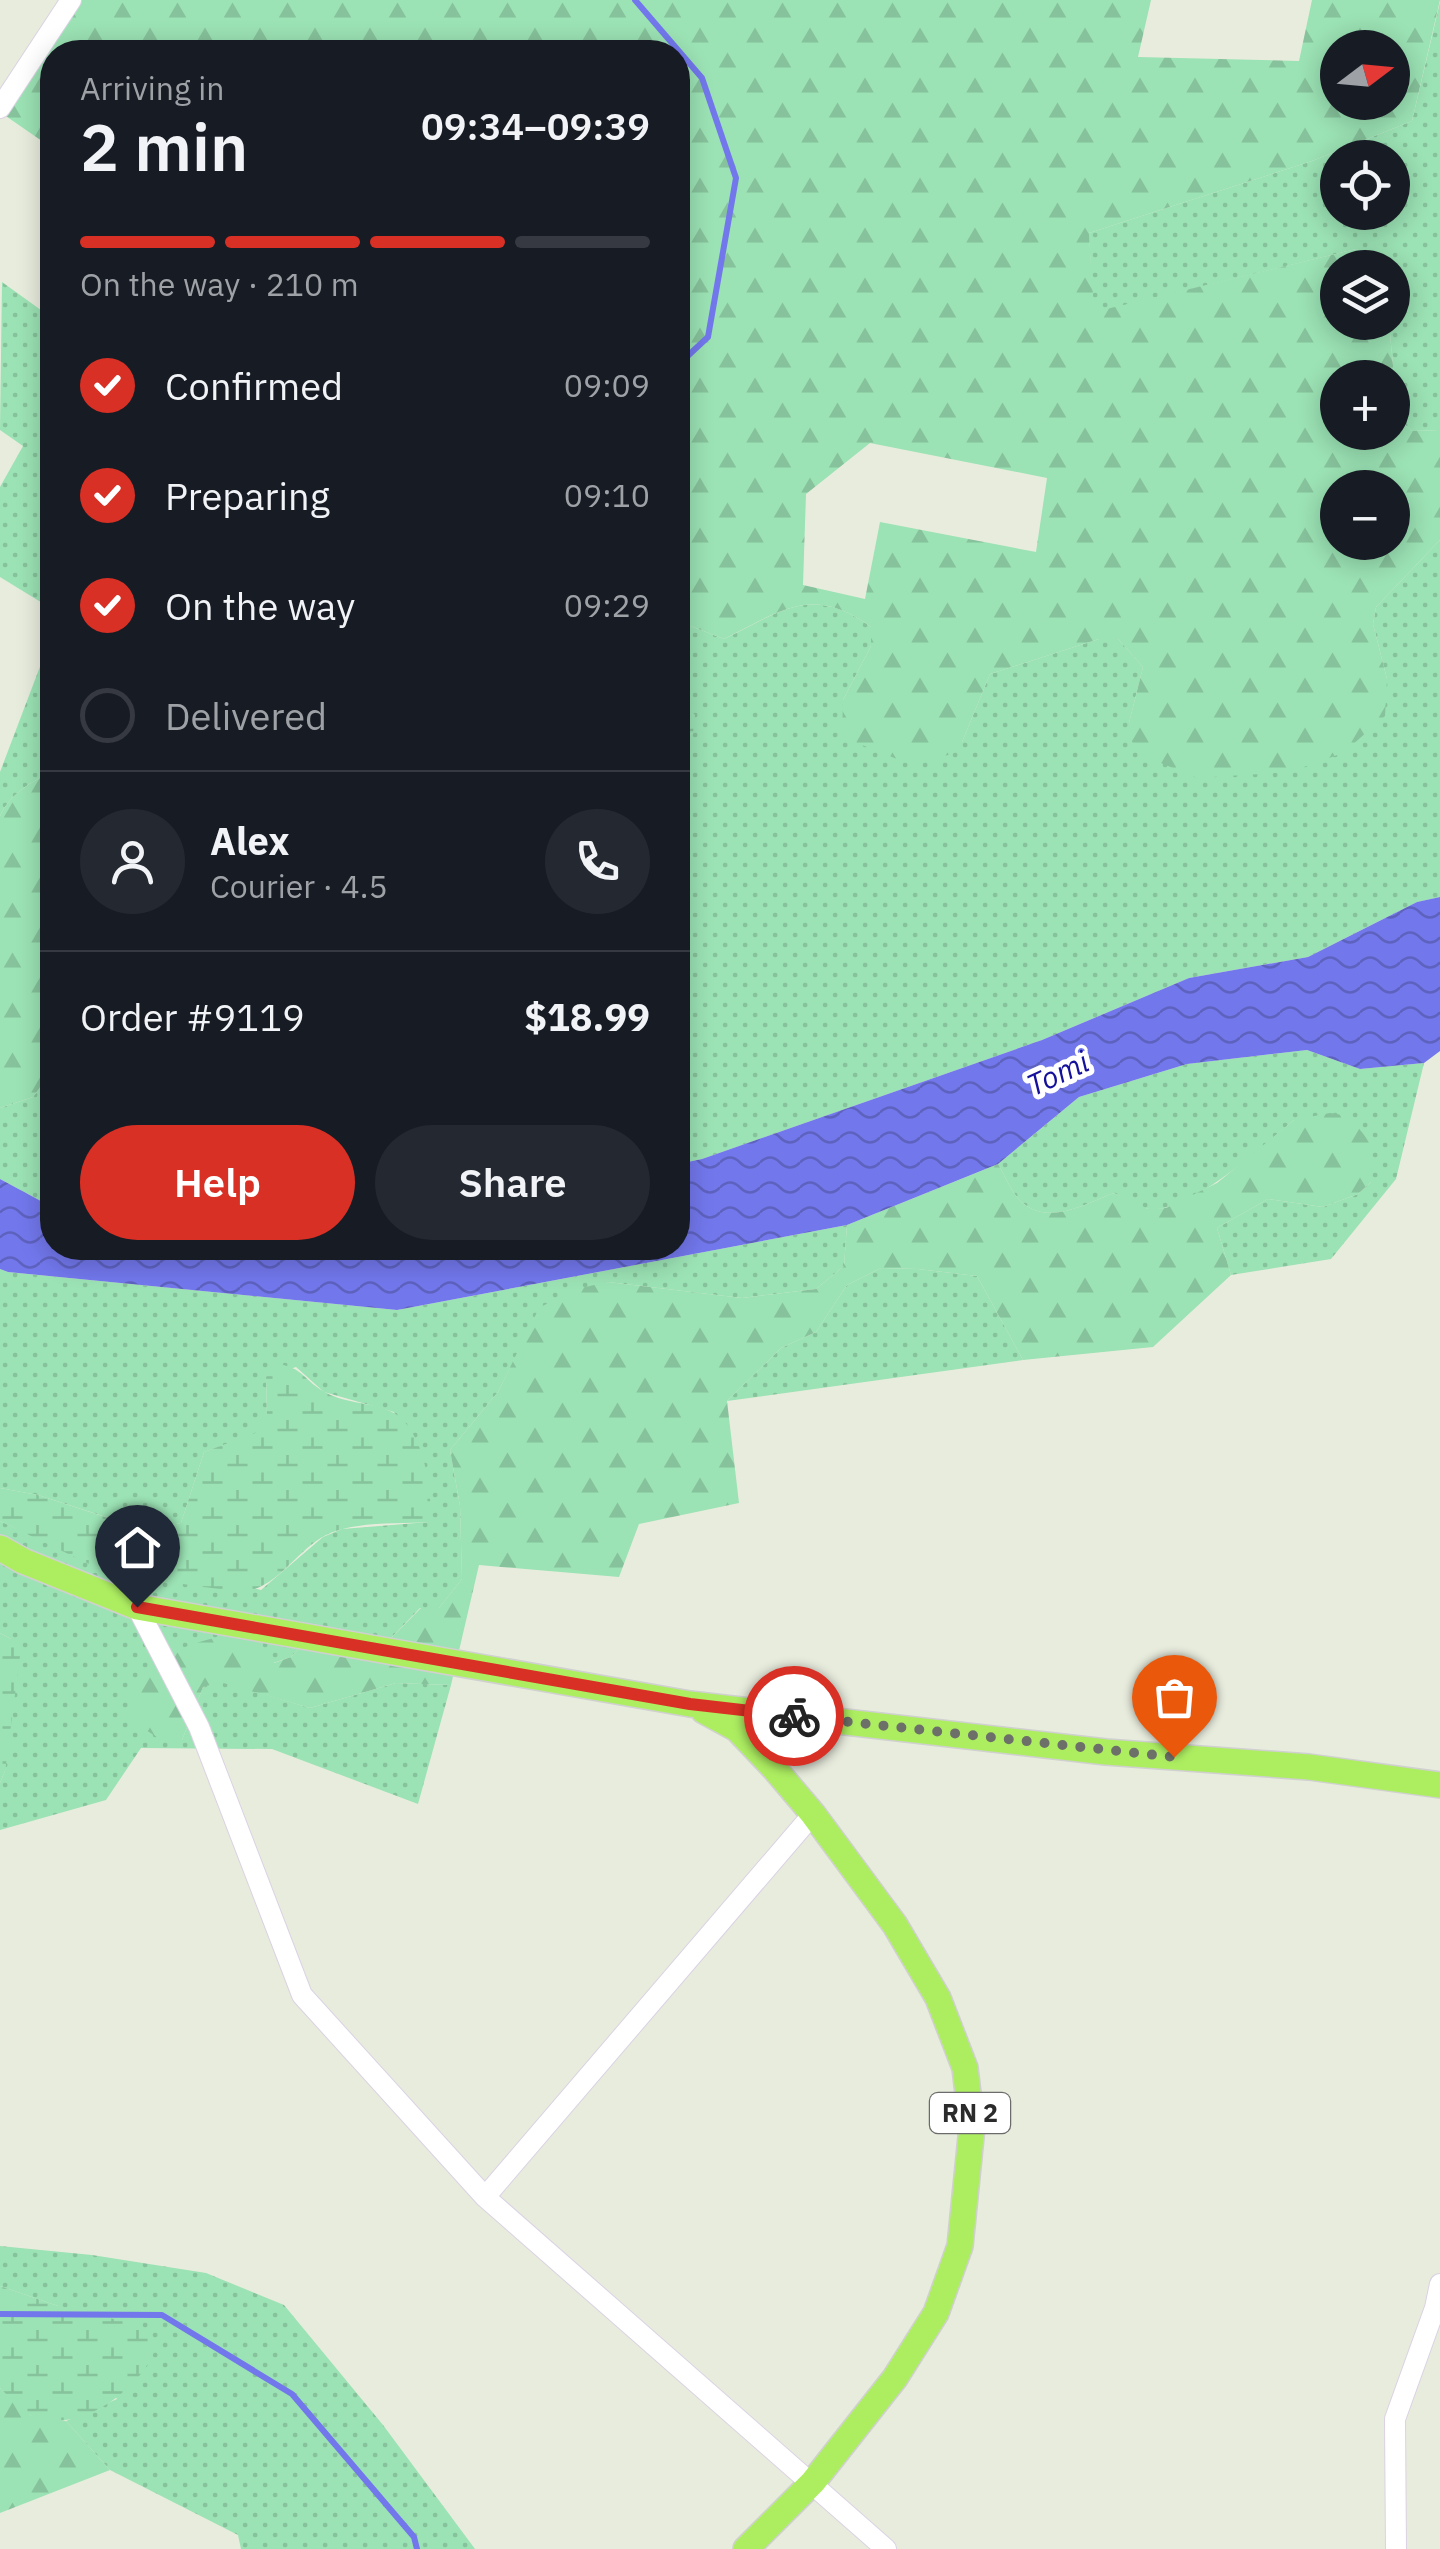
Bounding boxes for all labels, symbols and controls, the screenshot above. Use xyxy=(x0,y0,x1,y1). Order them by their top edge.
north arrow xyxy=(1320,30,1410,120)
map controls xyxy=(1320,30,1410,560)
text: Arriving in xyxy=(80,67,225,109)
text: 09:34–09:39 xyxy=(421,101,650,150)
text: 2 min xyxy=(80,104,248,189)
button: locate xyxy=(1320,140,1410,230)
button: layers xyxy=(1320,250,1410,340)
text: On the way · 210 m xyxy=(80,263,359,305)
icon: check xyxy=(80,358,135,413)
button: + xyxy=(1320,360,1410,450)
text: Confirmed xyxy=(165,361,343,410)
text: 09:09 xyxy=(564,364,650,406)
icon: check xyxy=(80,468,135,523)
button: − xyxy=(1320,470,1410,560)
text: Preparing xyxy=(165,471,330,520)
text: 09:10 xyxy=(564,474,650,516)
icon: check xyxy=(80,578,135,633)
text: On the way xyxy=(165,581,355,630)
text: 09:29 xyxy=(564,584,650,626)
text: Delivered xyxy=(165,691,327,740)
button: person xyxy=(80,809,185,914)
button: phone xyxy=(545,809,650,914)
text: Alex xyxy=(210,816,290,865)
text: Courier · 4.5 xyxy=(210,865,388,907)
text: Order #9119 xyxy=(80,992,305,1041)
text: $18.99 xyxy=(524,992,650,1041)
water label: Tomi xyxy=(1020,1041,1095,1104)
button: Help xyxy=(80,1125,355,1240)
button: Share xyxy=(375,1125,650,1240)
pin xyxy=(95,1505,180,1608)
icon: home xyxy=(110,1520,165,1575)
pin xyxy=(1132,1655,1217,1758)
courier xyxy=(744,1666,844,1766)
icon: bag xyxy=(1147,1670,1202,1725)
icon: bike xyxy=(767,1689,822,1744)
road number: RN 2 xyxy=(930,2093,1010,2133)

